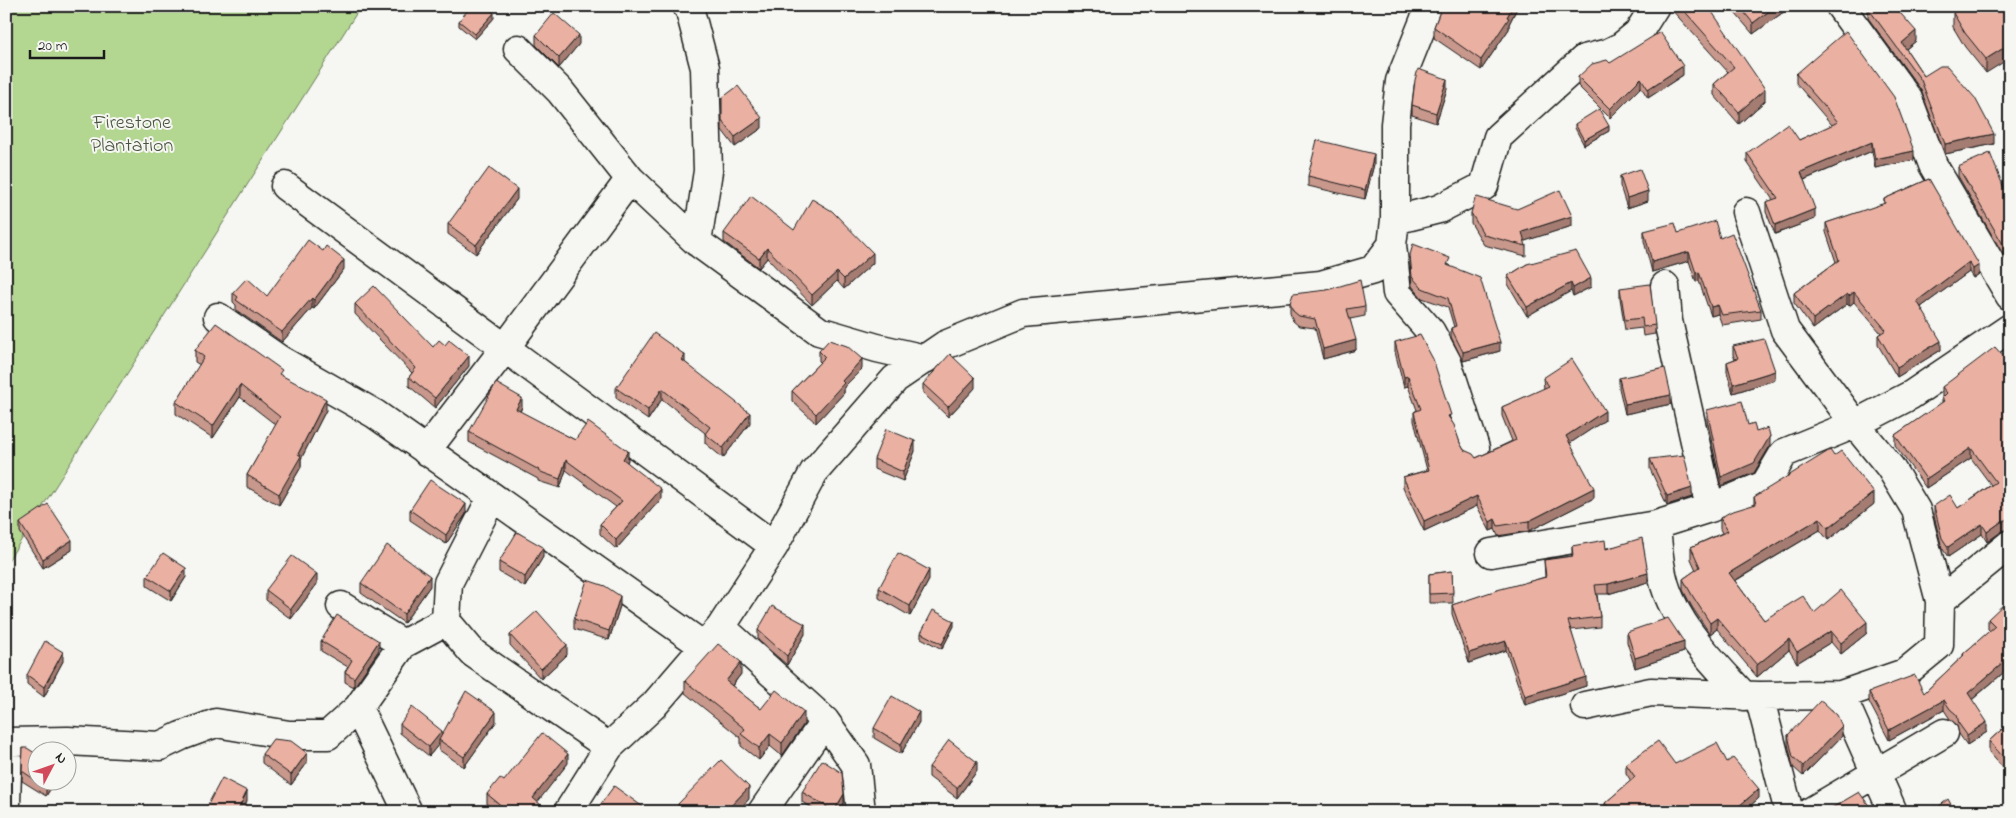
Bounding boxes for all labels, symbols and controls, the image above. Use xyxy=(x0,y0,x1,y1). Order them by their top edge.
scale bar xyxy=(30,28,104,60)
text: 20 m xyxy=(38,35,68,57)
park label: Firestone Plantation xyxy=(91,109,173,161)
north arrow xyxy=(28,740,78,790)
text: N xyxy=(50,748,72,769)

